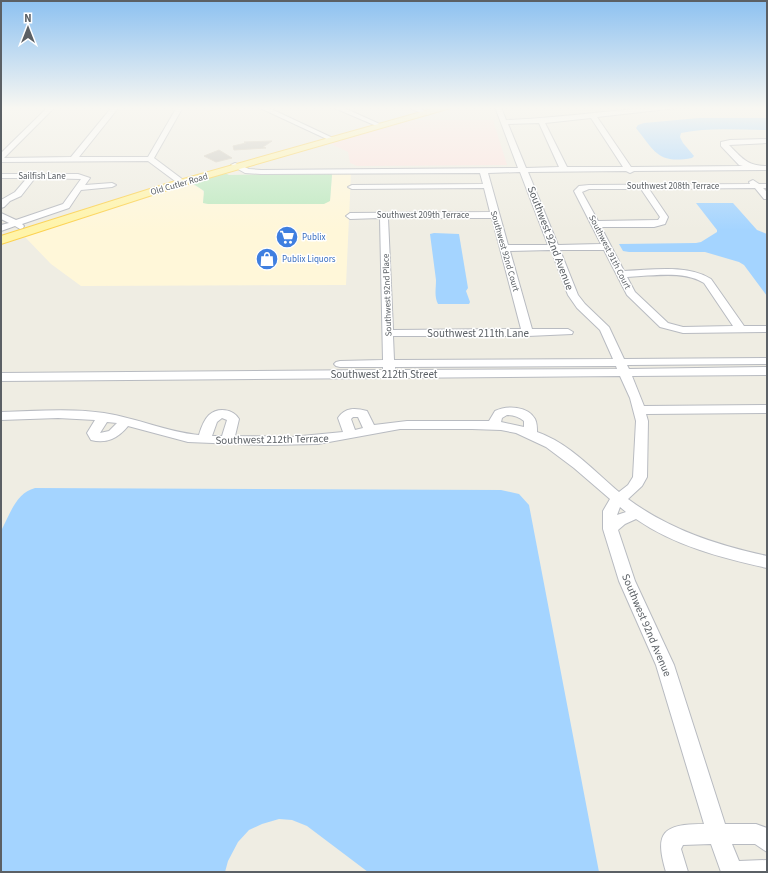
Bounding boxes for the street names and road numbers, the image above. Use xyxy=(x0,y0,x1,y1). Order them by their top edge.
street label: Sailfish Lane xyxy=(18,170,66,183)
street label: Old Cutler Road xyxy=(149,170,209,199)
street label: Southwest 208th Terrace xyxy=(627,180,720,193)
street label: Southwest 92nd Avenue xyxy=(524,184,577,293)
street label: Southwest 209th Terrace xyxy=(377,209,470,222)
street label: Southwest 92nd Court xyxy=(487,209,522,293)
street label: Southwest 91th Court xyxy=(585,213,634,292)
street label: Southwest 92nd Place xyxy=(380,253,395,337)
street label: Southwest 211th Lane xyxy=(427,326,529,341)
street label: Southwest 212th Street xyxy=(330,367,438,382)
street label: Southwest 212th Terrace xyxy=(215,431,329,448)
street label: Southwest 92nd Avenue xyxy=(618,571,675,679)

